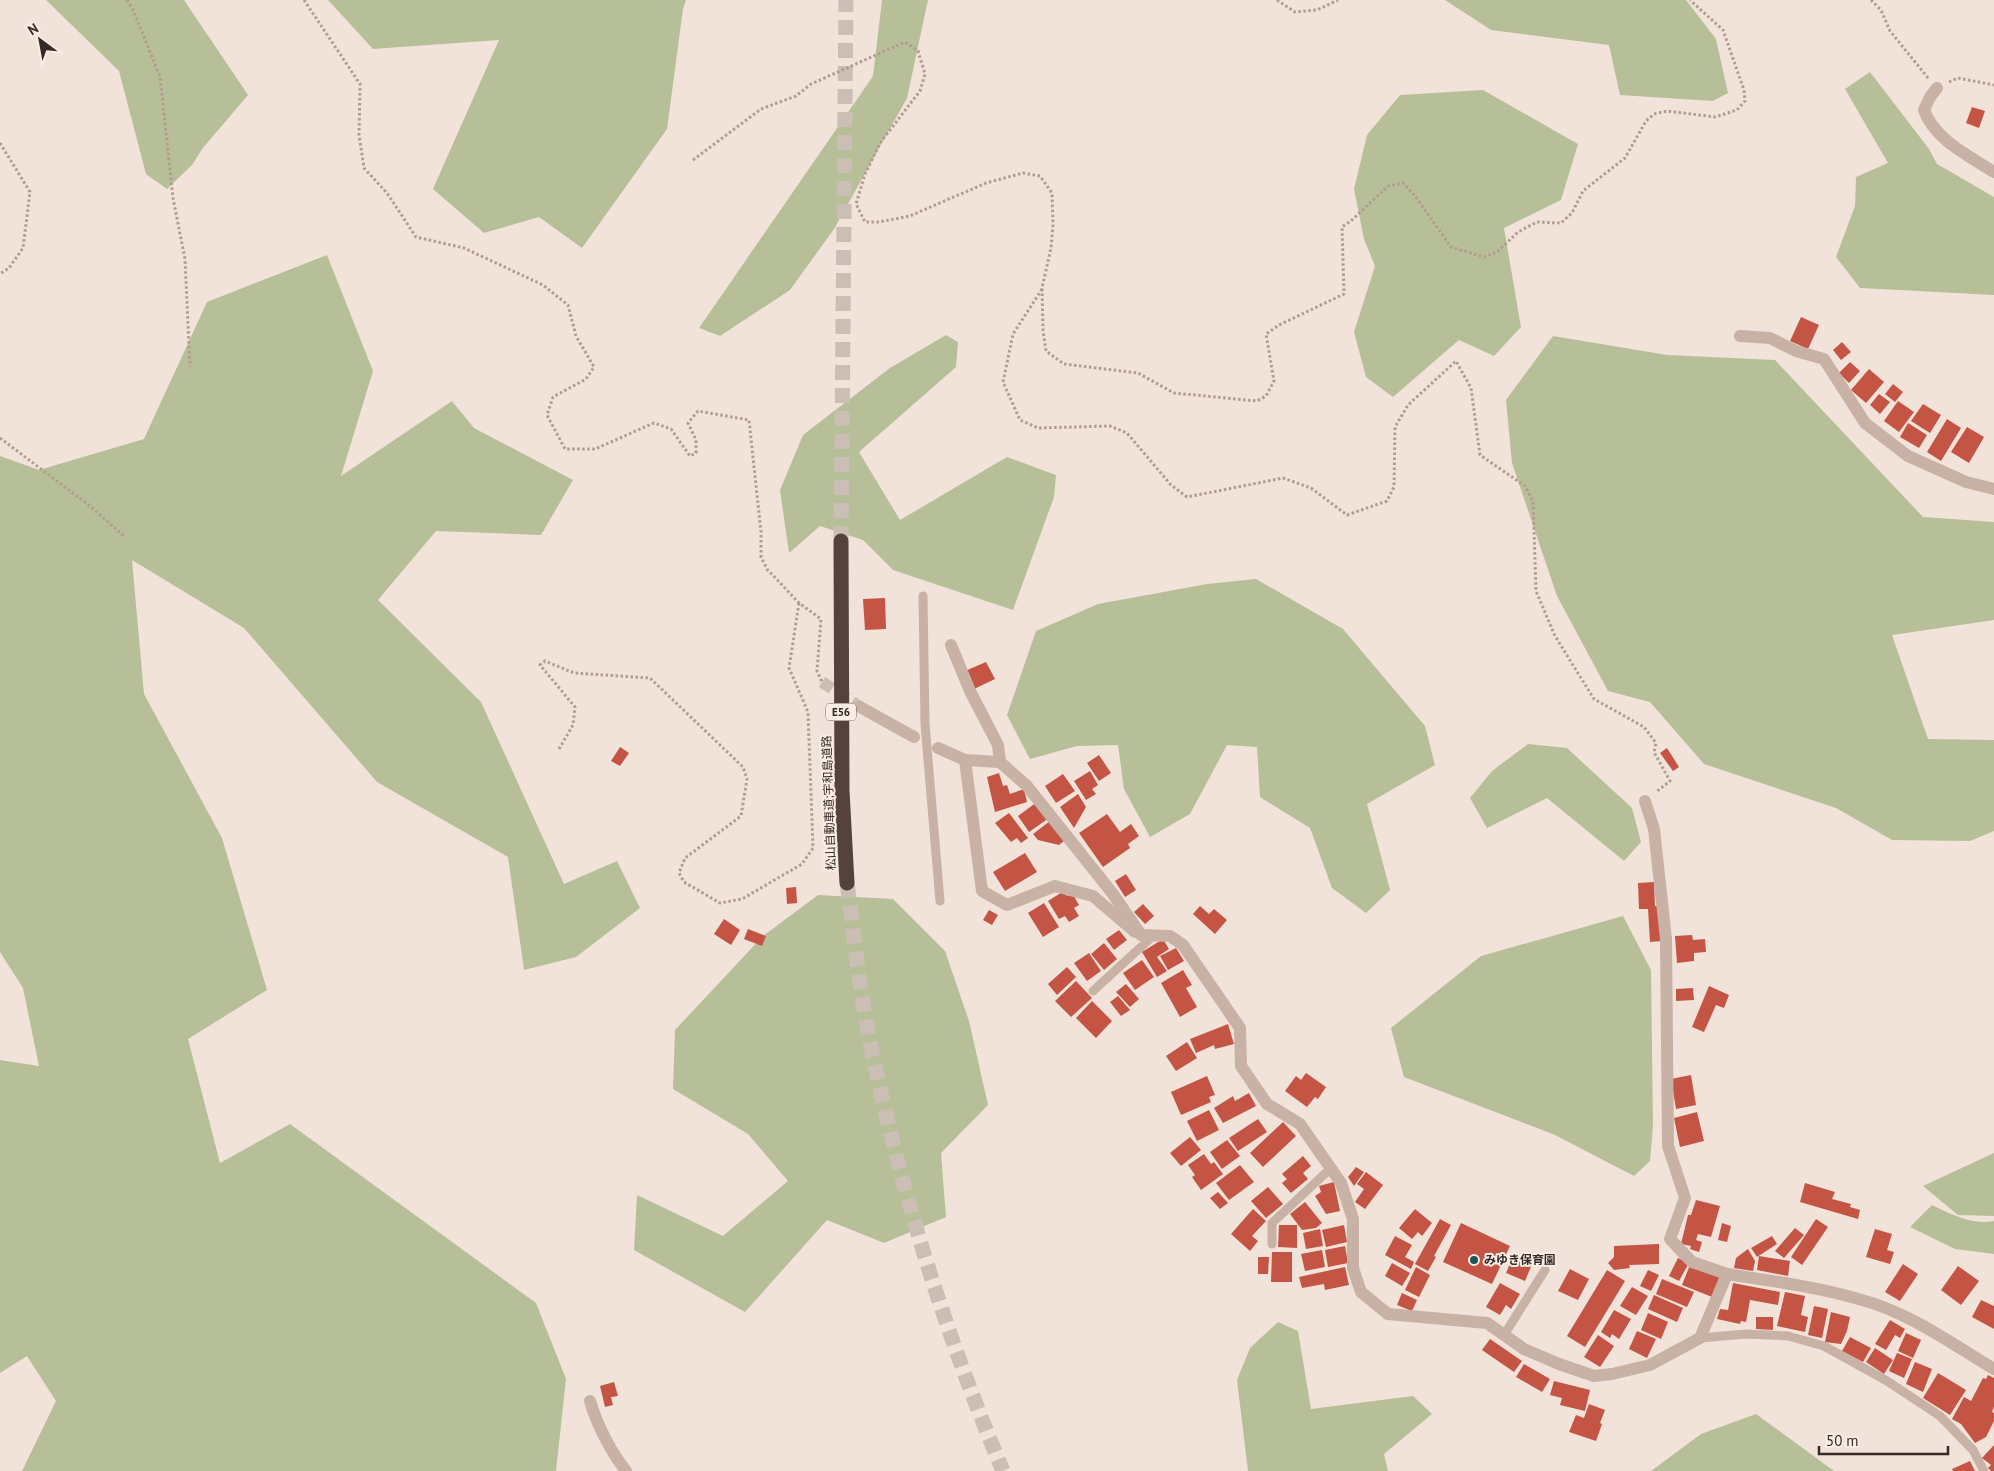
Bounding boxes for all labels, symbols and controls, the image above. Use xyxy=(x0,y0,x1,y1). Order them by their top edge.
north arrow xyxy=(15,15,65,65)
text: N xyxy=(24,19,42,39)
road number: E56 xyxy=(826,704,856,720)
street label: 松山自動車道;宇和島道路 xyxy=(819,735,838,871)
place label: みゆき保育園 xyxy=(1484,1252,1556,1267)
marker: みゆき保育園 xyxy=(1468,1254,1480,1266)
scale bar xyxy=(1819,1424,1948,1456)
text: 50 m xyxy=(1826,1431,1859,1450)

